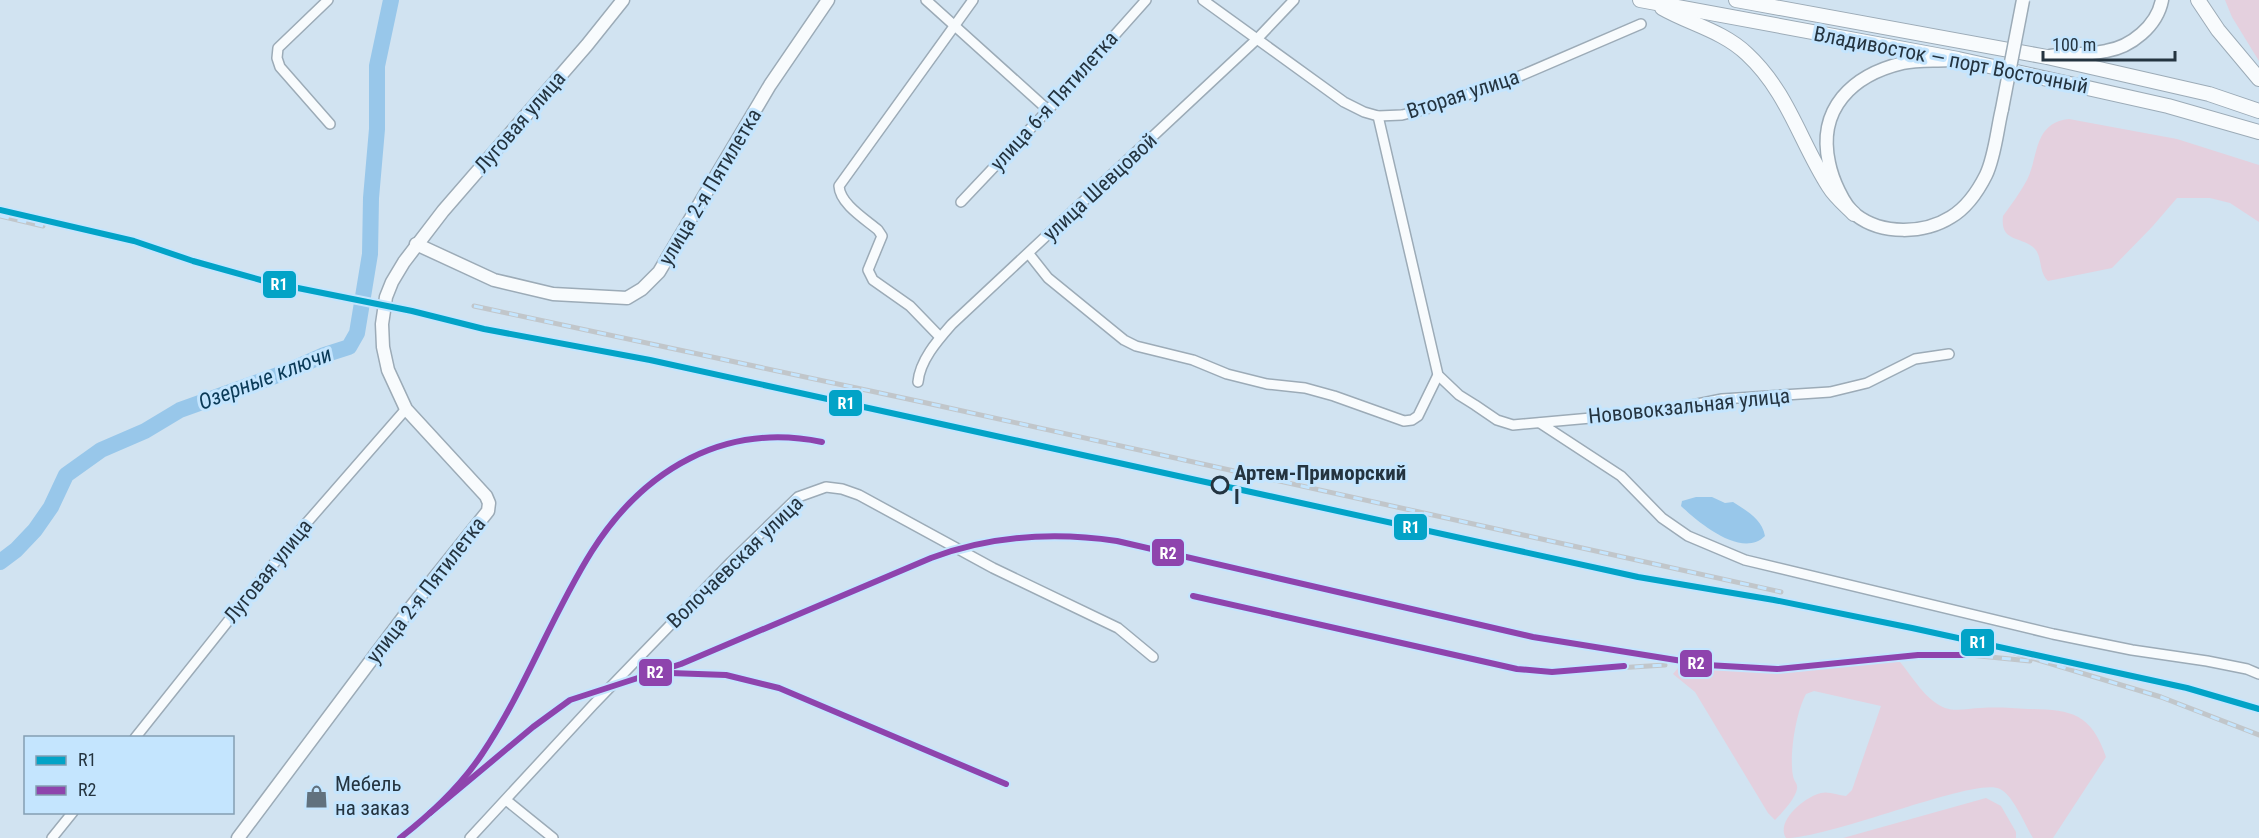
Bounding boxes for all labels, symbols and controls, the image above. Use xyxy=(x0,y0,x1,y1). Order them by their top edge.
street label: Владивосток — порт Восточный xyxy=(1812,22,2090,98)
scale bar xyxy=(2043,24,2175,62)
street label: улица 6-я Пятилетка xyxy=(985,27,1123,175)
text: 100 m xyxy=(2052,34,2096,55)
street label: Вторая улица xyxy=(1404,65,1522,123)
street label: Луговая улица xyxy=(470,66,570,178)
street label: улица 2-я Пятилетка xyxy=(654,104,766,270)
street label: улица Шевцовой xyxy=(1038,128,1162,246)
line badge: R1 xyxy=(262,270,297,299)
text: R1 xyxy=(271,275,287,294)
water label: Озерные ключи xyxy=(195,341,335,415)
street label: Нововокзальная улица xyxy=(1587,383,1791,429)
line badge: R1 xyxy=(828,389,863,417)
text: R1 xyxy=(838,394,854,413)
place label: Артем-Приморский I xyxy=(1234,461,1406,509)
marker: Артем-Приморский I xyxy=(1211,476,1229,494)
street label: Волочаевская улица xyxy=(662,491,808,633)
street label: улица 2-я Пятилетка xyxy=(362,512,490,668)
line badge: R1 xyxy=(1393,513,1428,541)
street label: Луговая улица xyxy=(219,514,317,628)
text: R1 xyxy=(1403,518,1419,537)
line badge: R2 xyxy=(1151,538,1185,567)
text: R2 xyxy=(1160,544,1176,563)
line badge: R1 xyxy=(1960,628,1995,657)
text: R1 xyxy=(1970,633,1986,652)
line badge: R2 xyxy=(1679,649,1713,678)
text: R2 xyxy=(1688,654,1704,673)
line badge: R2 xyxy=(638,658,673,687)
text: R2 xyxy=(647,663,663,682)
legend xyxy=(24,736,234,814)
text: R1 xyxy=(78,749,96,770)
place label: Мебель на заказ xyxy=(335,772,410,820)
text: R2 xyxy=(78,779,97,800)
shop icon: Мебель на заказ xyxy=(304,783,330,809)

